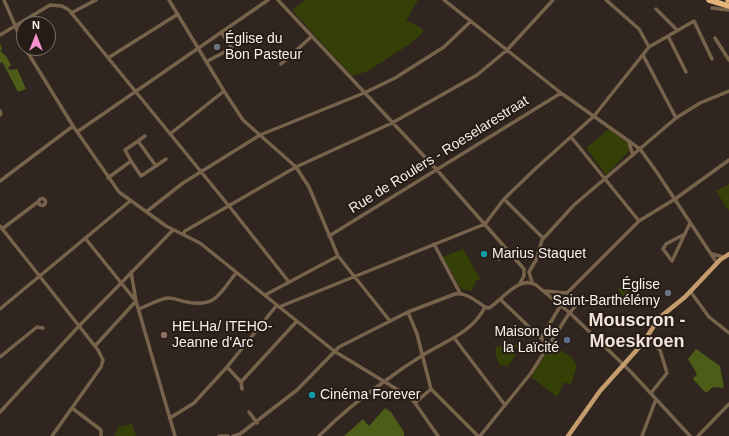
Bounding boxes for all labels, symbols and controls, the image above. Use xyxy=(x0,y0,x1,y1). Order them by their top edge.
north arrow xyxy=(16,16,56,56)
text: N xyxy=(32,19,40,31)
place label: Église du Bon Pasteur xyxy=(225,31,302,64)
marker: Église du Bon Pasteur xyxy=(212,42,222,52)
street label: Rue de Roulers - Roeselarestraat xyxy=(346,93,532,217)
place label: Marius Staquet xyxy=(492,246,586,262)
marker: Marius Staquet xyxy=(479,249,489,259)
place label: Église Saint-Barthélémy xyxy=(553,277,660,310)
marker: Église Saint-Barthélémy xyxy=(663,288,673,298)
district label: Mouscron - Moeskroen xyxy=(589,310,685,352)
place label: HELHa/ ITEHO- Jeanne d'Arc xyxy=(172,319,272,352)
place label: Maison de la Laïcité xyxy=(494,324,559,356)
marker: HELHa/ ITEHO- Jeanne d'Arc xyxy=(159,330,169,340)
marker: Maison de la Laïcité xyxy=(562,335,572,345)
place label: Cinéma Forever xyxy=(320,387,420,403)
marker: Cinéma Forever xyxy=(307,390,317,400)

